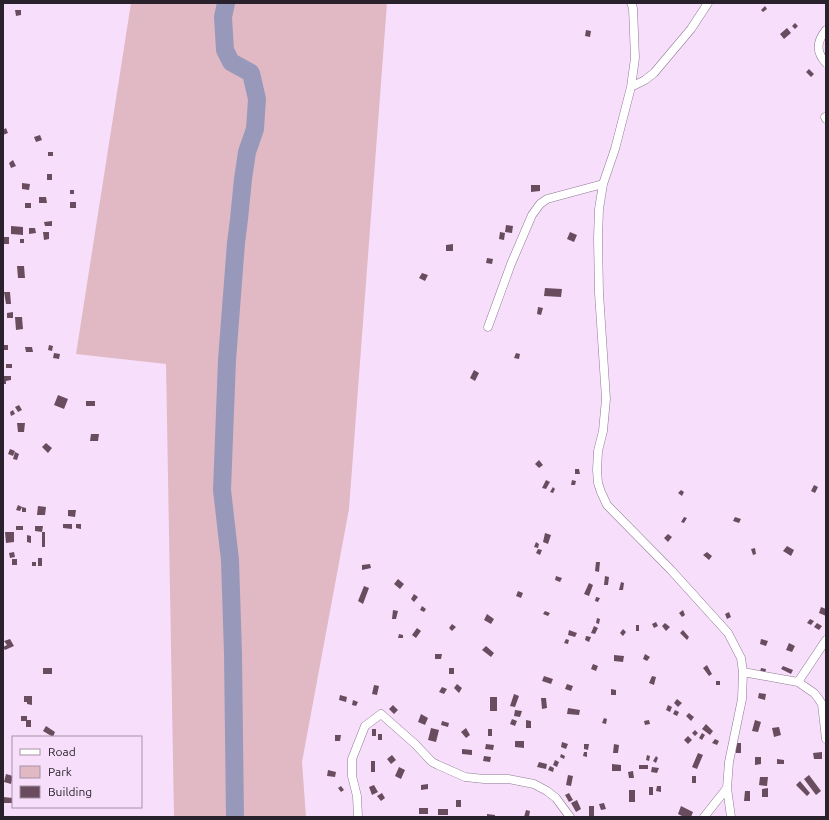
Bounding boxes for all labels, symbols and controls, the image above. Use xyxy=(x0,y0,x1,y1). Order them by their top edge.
legend xyxy=(12,736,142,808)
text: Road xyxy=(48,745,76,758)
text: Park xyxy=(48,765,72,778)
text: Building xyxy=(48,785,92,798)

